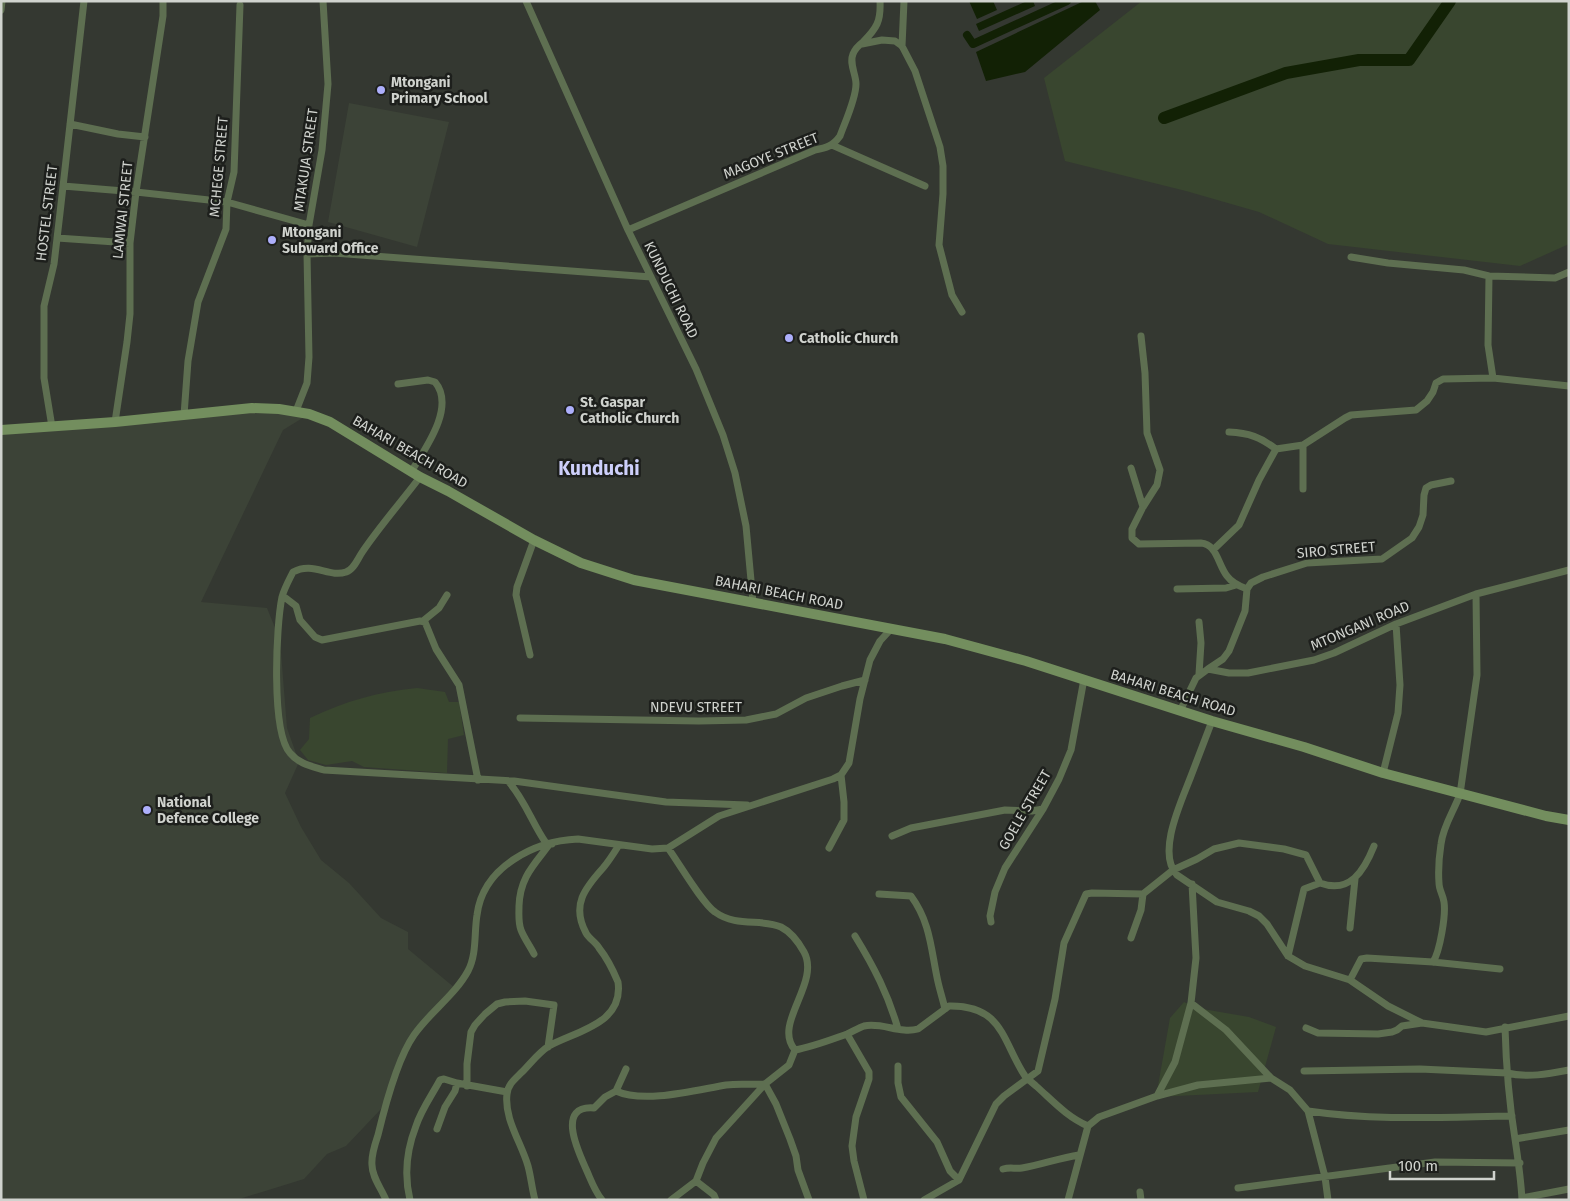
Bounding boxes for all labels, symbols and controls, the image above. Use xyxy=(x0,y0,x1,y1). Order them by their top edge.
place label: Mtongani Primary School xyxy=(391,74,489,107)
marker: Mtongani Primary School xyxy=(375,84,387,96)
street label: MTAKUJA STREET xyxy=(290,107,322,213)
street label: MCHEGE STREET xyxy=(206,115,232,218)
street label: MAGOYE STREET xyxy=(721,129,822,183)
street label: LAMWAI STREET xyxy=(109,159,137,260)
street label: HOSTEL STREET xyxy=(33,163,61,262)
place label: Mtongani Subward Office xyxy=(282,224,379,257)
marker: Mtongani Subward Office xyxy=(266,234,278,246)
street label: KUNDUCHI ROAD xyxy=(640,239,702,341)
place label: Catholic Church xyxy=(799,330,898,347)
marker: Catholic Church xyxy=(783,332,795,344)
place label: St. Gaspar Catholic Church xyxy=(580,394,679,427)
marker: St. Gaspar Catholic Church xyxy=(564,404,576,416)
street label: BAHARI BEACH ROAD xyxy=(349,412,471,492)
district label: Kunduchi xyxy=(558,457,640,480)
street label: SIRO STREET xyxy=(1296,538,1377,562)
street label: BAHARI BEACH ROAD xyxy=(713,572,845,614)
street label: MTONGANI ROAD xyxy=(1308,597,1412,655)
street label: BAHARI BEACH ROAD xyxy=(1108,666,1238,720)
street label: NDEVU STREET xyxy=(650,699,743,716)
street label: GOELE STREET xyxy=(995,766,1055,853)
place label: National Defence College xyxy=(157,794,259,827)
marker: National Defence College xyxy=(141,804,153,816)
scale bar xyxy=(1390,1148,1494,1180)
text: 100 m xyxy=(1398,1157,1438,1175)

